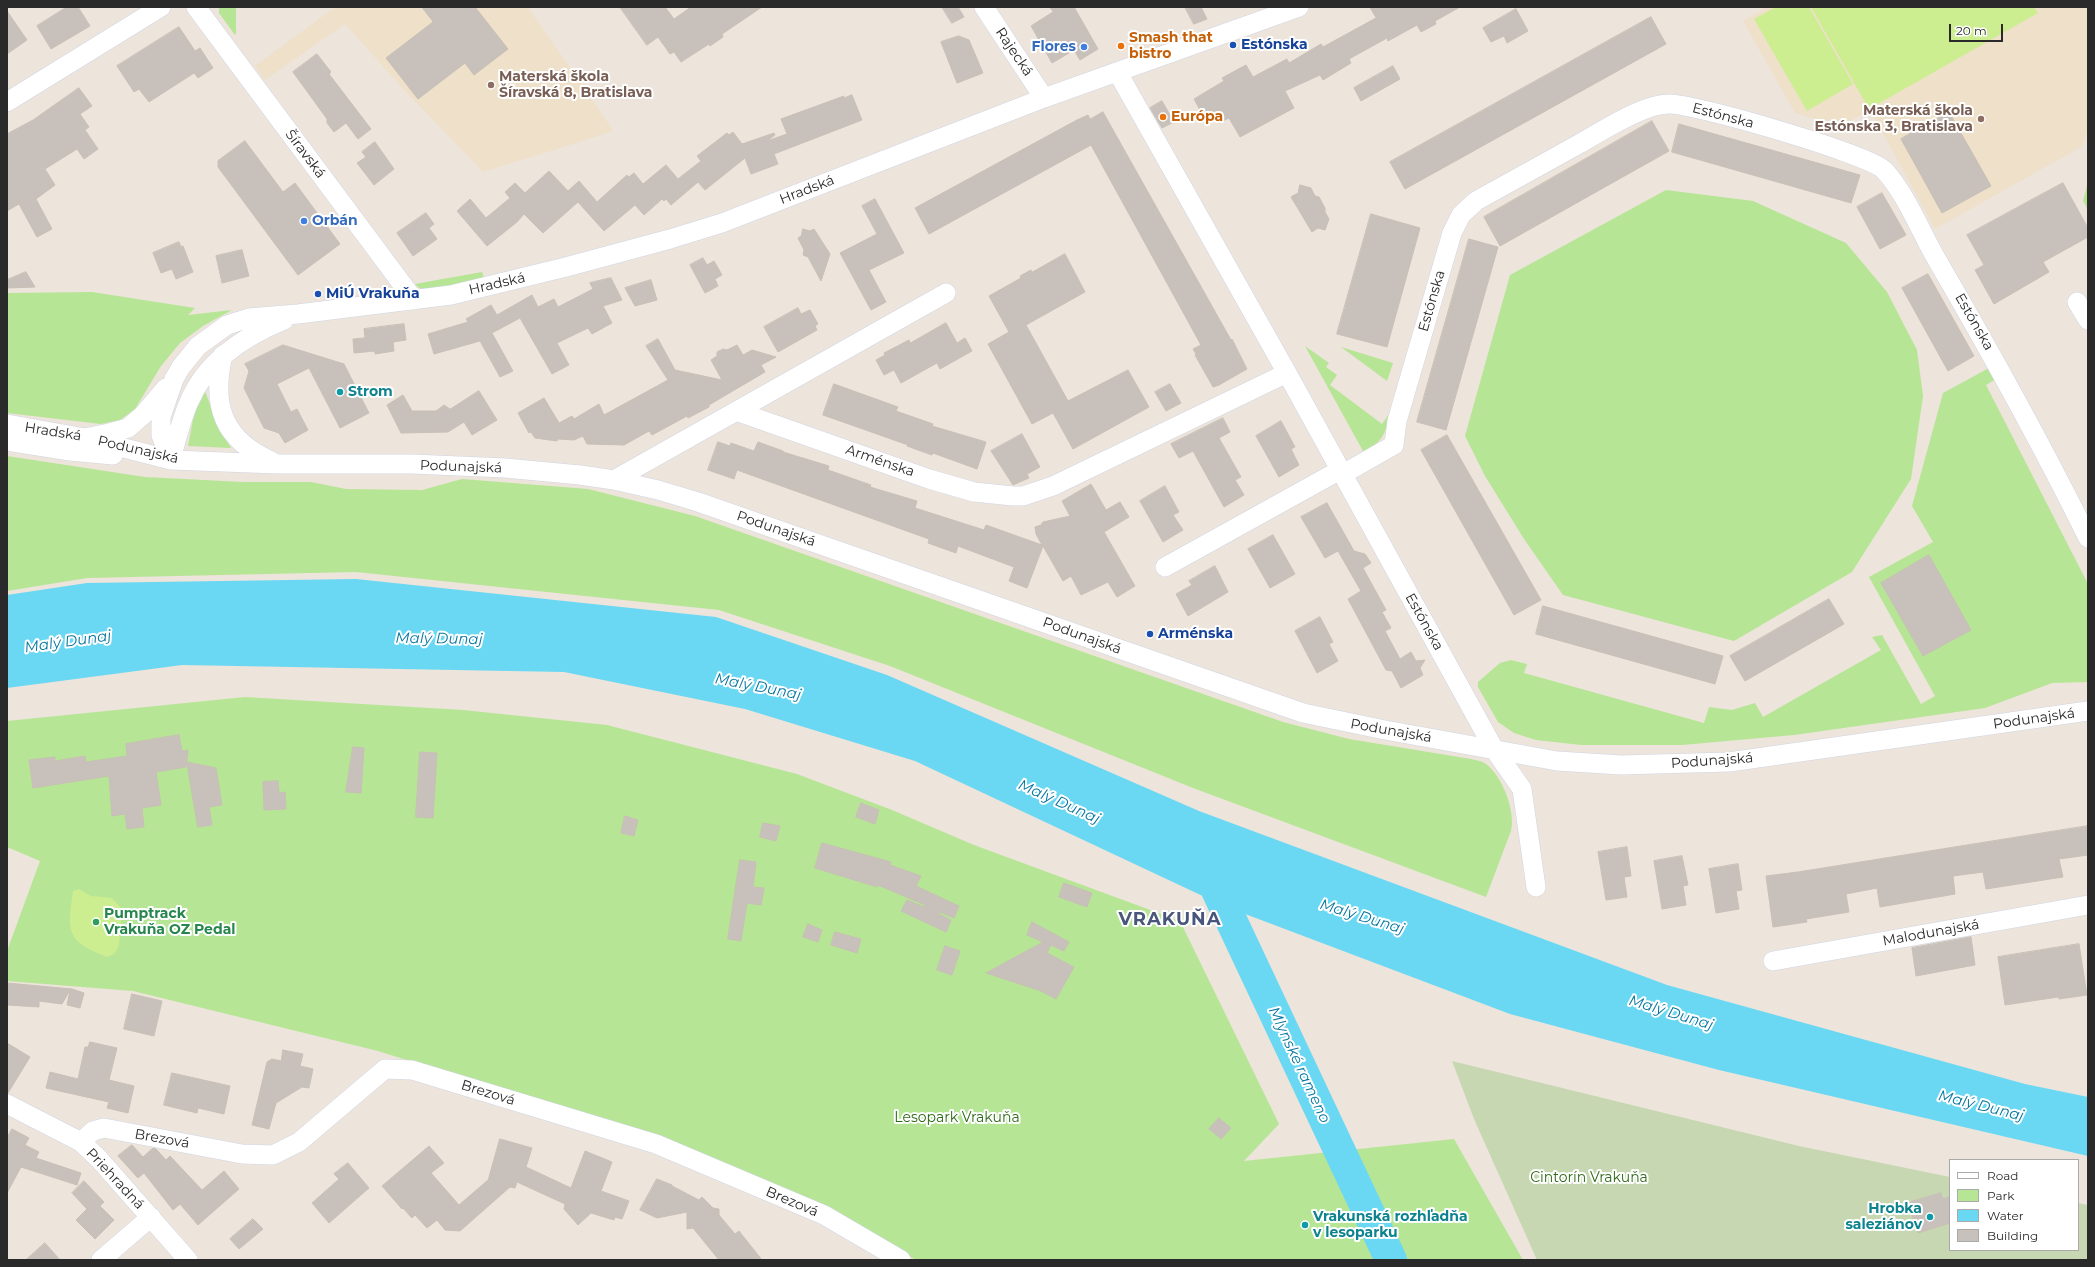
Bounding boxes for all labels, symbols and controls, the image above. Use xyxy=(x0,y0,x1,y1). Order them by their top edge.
scale bar xyxy=(1951,16,2005,42)
text: 20 m xyxy=(1956,23,1987,38)
street label: Rajecká xyxy=(992,25,1036,79)
place label: Smash that bistro xyxy=(1129,30,1213,62)
place label: Estónska xyxy=(1241,37,1308,53)
place label: Flores xyxy=(1031,39,1076,55)
marker: Estónska xyxy=(1228,40,1238,50)
marker: Smash that bistro xyxy=(1116,41,1126,51)
marker: Flores xyxy=(1079,42,1089,52)
place label: Materská škola Šíravská 8, Bratislava xyxy=(499,69,652,102)
marker: Materská škola Šíravská 8, Bratislava xyxy=(486,80,496,90)
street label: Estónska xyxy=(1690,100,1756,132)
place label: Materská škola Estónska 3, Bratislava xyxy=(1815,103,1973,136)
place label: Európa xyxy=(1171,109,1223,125)
marker: Európa xyxy=(1158,112,1168,122)
marker: Materská škola Estónska 3, Bratislava xyxy=(1976,114,1986,124)
street label: Šíravská xyxy=(281,126,329,182)
street label: Hradská xyxy=(777,172,837,208)
place label: Orbán xyxy=(312,213,358,229)
marker: Orbán xyxy=(299,216,309,226)
street label: Estónska xyxy=(1415,268,1449,334)
street label: Hradská xyxy=(467,269,527,299)
place label: MiÚ Vrakuňa xyxy=(326,286,420,302)
marker: MiÚ Vrakuňa xyxy=(313,289,323,299)
street label: Estónska xyxy=(1951,290,1997,354)
place label: Strom xyxy=(348,384,393,400)
marker: Strom xyxy=(335,387,345,397)
street label: Hradská xyxy=(23,419,83,445)
street label: Podunajská xyxy=(96,433,180,467)
street label: Arménska xyxy=(843,441,917,481)
street label: Podunajská xyxy=(420,457,502,477)
street label: Podunajská xyxy=(734,508,818,550)
street label: Estónska xyxy=(1401,590,1447,654)
street label: Podunajská xyxy=(1040,614,1124,658)
place label: Arménska xyxy=(1158,626,1233,642)
water label: Malý Dunaj xyxy=(23,627,113,657)
water label: Malý Dunaj xyxy=(395,629,483,649)
marker: Arménska xyxy=(1145,629,1155,639)
water label: Malý Dunaj xyxy=(713,670,803,704)
street label: Podunajská xyxy=(1992,705,2076,733)
street label: Podunajská xyxy=(1349,716,1433,746)
street label: Podunajská xyxy=(1670,750,1754,772)
water label: Malý Dunaj xyxy=(1015,776,1103,828)
water label: Malý Dunaj xyxy=(1318,896,1406,938)
place label: Pumptrack Vrakuňa OZ Pedal xyxy=(104,906,235,938)
district label: VRAKUŇA xyxy=(1119,909,1221,931)
street label: Malodunajská xyxy=(1881,916,1981,950)
marker: Pumptrack Vrakuňa OZ Pedal xyxy=(91,917,101,927)
water label: Malý Dunaj xyxy=(1627,992,1715,1034)
water label: Mlynské rameno xyxy=(1264,1004,1334,1126)
street label: Brezová xyxy=(459,1077,517,1109)
water label: Malý Dunaj xyxy=(1936,1087,2026,1125)
park label: Lesopark Vrakuňa xyxy=(894,1110,1020,1126)
street label: Brezová xyxy=(133,1126,191,1152)
street label: Priehradná xyxy=(82,1145,148,1213)
legend xyxy=(1949,1159,2079,1251)
text: Road xyxy=(1987,1168,2018,1183)
park label: Cintorín Vrakuňa xyxy=(1530,1170,1648,1186)
street label: Brezová xyxy=(763,1183,821,1221)
text: Park xyxy=(1987,1188,2014,1203)
place label: Hrobka saleziánov xyxy=(1845,1201,1922,1234)
text: Water xyxy=(1987,1208,2023,1223)
place label: Vrakunská rozhľadňa v lesoparku xyxy=(1313,1209,1468,1242)
marker: Hrobka saleziánov xyxy=(1925,1212,1935,1222)
marker: Vrakunská rozhľadňa v lesoparku xyxy=(1300,1220,1310,1230)
text: Building xyxy=(1987,1228,2038,1243)

